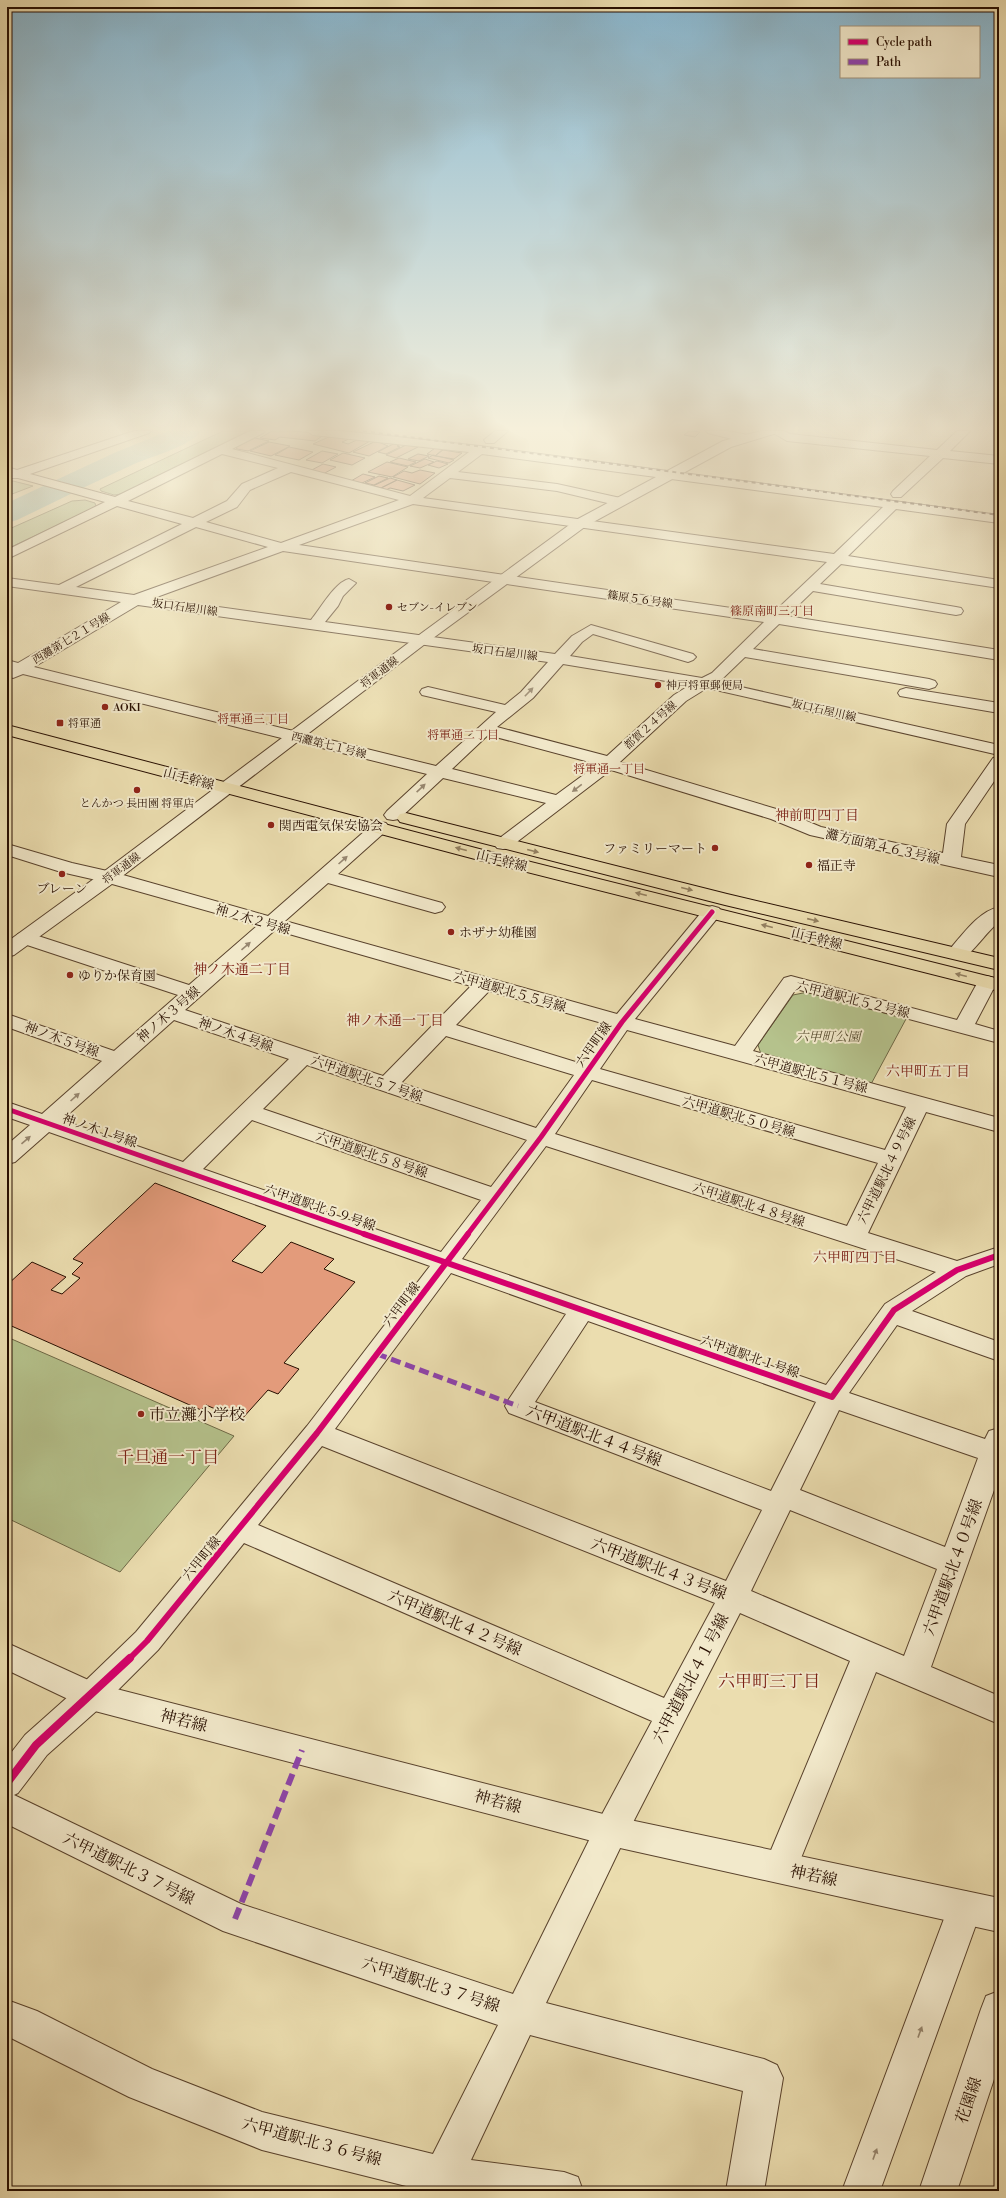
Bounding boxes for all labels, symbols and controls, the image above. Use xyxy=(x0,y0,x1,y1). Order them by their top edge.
legend xyxy=(840,26,980,78)
text: Cycle path xyxy=(876,35,932,50)
text: Path xyxy=(876,55,901,70)
street label: 篠原５６号線 xyxy=(606,588,674,612)
street label: 坂口石屋川線 xyxy=(151,596,219,620)
place label: セブン-イレブン xyxy=(397,601,477,615)
marker: セブン-イレブン xyxy=(384,602,394,612)
district label: 篠原南町三丁目 xyxy=(730,604,814,619)
street label: 西灘第七２１号線 xyxy=(30,610,113,668)
street label: 坂口石屋川線 xyxy=(471,642,538,664)
street label: 将軍通線 xyxy=(358,654,401,692)
place label: 神戸将軍郵便局 xyxy=(666,679,743,693)
marker: 神戸将軍郵便局 xyxy=(653,680,663,690)
one-way arrow xyxy=(524,687,533,697)
street label: 坂口石屋川線 xyxy=(790,697,858,725)
street label: 都賀２４号線 xyxy=(621,698,680,753)
place label: AOKI xyxy=(112,701,142,715)
marker: AOKI xyxy=(100,702,110,712)
district label: 将軍通三丁目 xyxy=(217,712,289,727)
place label: 将軍通 xyxy=(68,717,101,731)
marker: 将軍通 xyxy=(55,718,65,728)
district label: 将軍通二丁目 xyxy=(427,728,499,743)
street label: 西灘第七１号線 xyxy=(290,730,368,762)
district label: 将軍通一丁目 xyxy=(573,762,645,777)
street label: 山手幹線 xyxy=(162,765,216,793)
one-way arrow xyxy=(571,783,582,792)
one-way arrow xyxy=(416,784,426,793)
marker: とんかつ 長田園 将軍店 xyxy=(132,785,142,795)
place label: とんかつ 長田園 将軍店 xyxy=(80,797,194,811)
district label: 神前町四丁目 xyxy=(775,807,859,825)
place label: 関西電気保安協会 xyxy=(279,818,383,834)
marker: 関西電気保安協会 xyxy=(266,820,276,830)
street label: 灘方面第４６３号線 xyxy=(824,826,942,868)
place label: ファミリーマート xyxy=(603,841,707,857)
marker: ファミリーマート xyxy=(710,843,720,853)
one-way arrow xyxy=(455,846,467,852)
street label: 山手幹線 xyxy=(475,847,529,875)
one-way arrow xyxy=(527,849,539,855)
street label: 将軍通線 xyxy=(100,850,143,888)
one-way arrow xyxy=(338,855,348,864)
place label: 福正寺 xyxy=(817,858,856,874)
marker: 福正寺 xyxy=(804,860,814,870)
marker: ブレーン xyxy=(57,869,67,879)
place label: ブレーン xyxy=(36,881,88,897)
one-way arrow xyxy=(680,887,693,893)
one-way arrow xyxy=(635,891,647,897)
street label: 神ノ木２号線 xyxy=(213,902,292,938)
one-way arrow xyxy=(807,917,819,923)
one-way arrow xyxy=(761,923,773,929)
place label: ホザナ幼稚園 xyxy=(459,925,537,941)
street label: 山手幹線 xyxy=(790,925,844,953)
marker: ホザナ幼稚園 xyxy=(446,927,456,937)
one-way arrow xyxy=(241,942,250,951)
district label: 神ノ木通二丁目 xyxy=(193,961,291,979)
place label: ゆりか保育園 xyxy=(78,968,156,984)
street label: 六甲道駅北５５号線 xyxy=(451,968,568,1016)
marker: ゆりか保育園 xyxy=(65,970,75,980)
one-way arrow xyxy=(955,972,967,978)
street label: 六甲道駅北５２号線 xyxy=(794,978,911,1022)
street label: 神ノ木３号線 xyxy=(134,983,203,1046)
district label: 神ノ木通一丁目 xyxy=(346,1012,444,1030)
street label: 神ノ木４号線 xyxy=(196,1015,275,1055)
street label: 神ノ木５号線 xyxy=(22,1019,101,1061)
street label: 六甲町線 xyxy=(572,1019,615,1070)
park label: 六甲町公園 xyxy=(795,1029,862,1045)
street label: 六甲道駅北５１号線 xyxy=(752,1051,869,1097)
street label: 六甲道駅北５７号線 xyxy=(309,1052,425,1106)
district label: 六甲町五丁目 xyxy=(886,1063,970,1081)
one-way arrow xyxy=(69,1092,80,1101)
street label: 六甲道駅北５０号線 xyxy=(680,1093,797,1141)
street label: 神ノ木１号線 xyxy=(60,1111,139,1151)
street label: 六甲道駅北４９号線 xyxy=(854,1114,920,1227)
street label: 六甲道駅北５８号線 xyxy=(314,1128,430,1182)
one-way arrow xyxy=(21,1135,32,1144)
street label: 六甲道駅北４８号線 xyxy=(691,1179,807,1231)
street label: 六甲道駅北５９号線 xyxy=(262,1181,378,1235)
district label: 六甲町四丁目 xyxy=(813,1249,897,1267)
street label: 六甲町線 xyxy=(380,1279,424,1330)
street label: 六甲道駅北１号線 xyxy=(698,1332,801,1381)
street label: 六甲道駅北４４号線 xyxy=(523,1401,664,1471)
place label: 市立灘小学校 xyxy=(149,1405,245,1425)
marker: 市立灘小学校 xyxy=(136,1409,146,1419)
district label: 千旦通一丁目 xyxy=(117,1447,219,1469)
street label: 六甲道駅北４０号線 xyxy=(919,1496,987,1638)
street label: 六甲町線 xyxy=(179,1533,224,1584)
street label: 六甲道駅北４３号線 xyxy=(588,1534,729,1604)
street label: 六甲道駅北４２号線 xyxy=(384,1586,525,1660)
street label: 六甲道駅北４１号線 xyxy=(648,1610,734,1747)
district label: 六甲町三丁目 xyxy=(718,1671,820,1693)
street label: 神若線 xyxy=(158,1705,209,1736)
street label: 神若線 xyxy=(472,1786,524,1818)
street label: 六甲道駅北３７号線 xyxy=(59,1828,198,1909)
street label: 神若線 xyxy=(788,1861,839,1891)
street label: 六甲道駅北３７号線 xyxy=(359,1953,502,2017)
one-way arrow xyxy=(917,2026,923,2038)
street label: 花園線 xyxy=(952,2074,986,2126)
street label: 六甲道駅北３６号線 xyxy=(240,2114,384,2170)
one-way arrow xyxy=(872,2148,878,2160)

